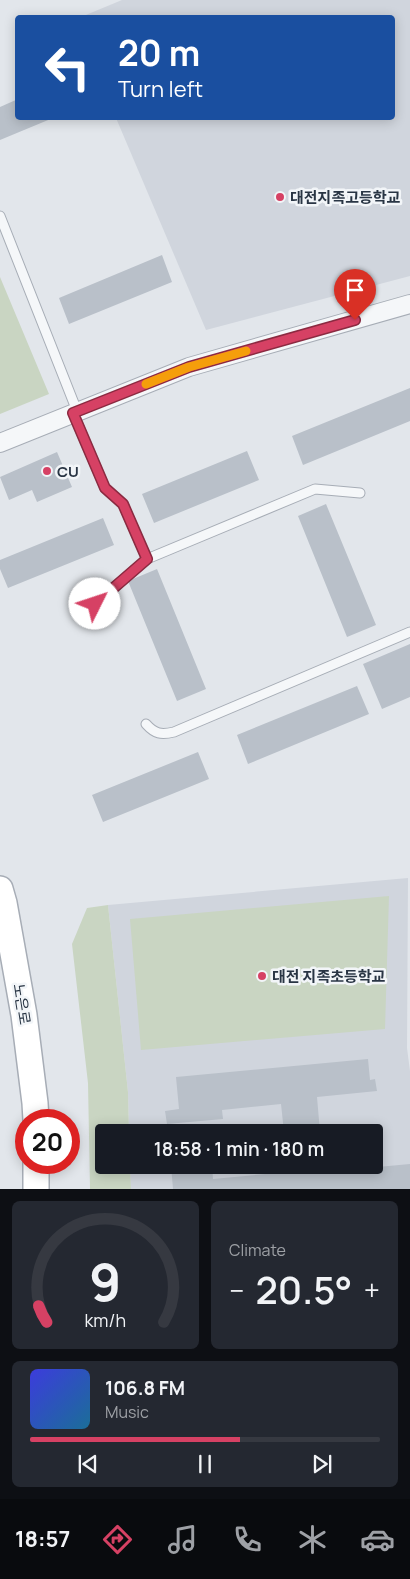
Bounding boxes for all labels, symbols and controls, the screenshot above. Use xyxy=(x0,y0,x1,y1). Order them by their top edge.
text: 20 m xyxy=(118,29,200,77)
icon: left xyxy=(35,35,100,100)
text: Turn left xyxy=(118,74,203,104)
place label: 대전지족고등학교 xyxy=(290,187,401,208)
marker: 대전지족고등학교 xyxy=(274,191,286,203)
pin xyxy=(334,269,376,320)
icon: arrive xyxy=(341,276,369,304)
place label: CU xyxy=(57,461,79,482)
marker: CU xyxy=(41,465,53,477)
position arrow xyxy=(68,577,120,629)
place label: 대전 지족초등학교 xyxy=(272,966,386,987)
marker: 대전 지족초등학교 xyxy=(256,970,268,982)
street label: 노은로 xyxy=(8,982,36,1026)
speed limit sign: 20 xyxy=(15,1109,80,1174)
text: 18:58 · 1 min · 180 m xyxy=(154,1136,324,1162)
text: Climate xyxy=(229,1239,286,1261)
text: 9 xyxy=(89,1246,122,1317)
text: 20.5° xyxy=(256,1263,352,1315)
text: − xyxy=(229,1271,244,1309)
text: + xyxy=(364,1271,380,1309)
text: km/h xyxy=(85,1308,126,1332)
text: 106.8 FM xyxy=(105,1375,185,1401)
text: Music xyxy=(105,1401,149,1423)
icon: previous xyxy=(74,1450,102,1478)
icon: pause xyxy=(191,1450,219,1478)
icon: next xyxy=(308,1450,336,1478)
icon: directions xyxy=(100,1522,135,1557)
icon: music xyxy=(165,1522,200,1557)
icon: phone xyxy=(230,1522,265,1557)
icon: climate xyxy=(295,1522,330,1557)
icon: car xyxy=(360,1522,395,1557)
text: 18:57 xyxy=(15,1524,70,1554)

